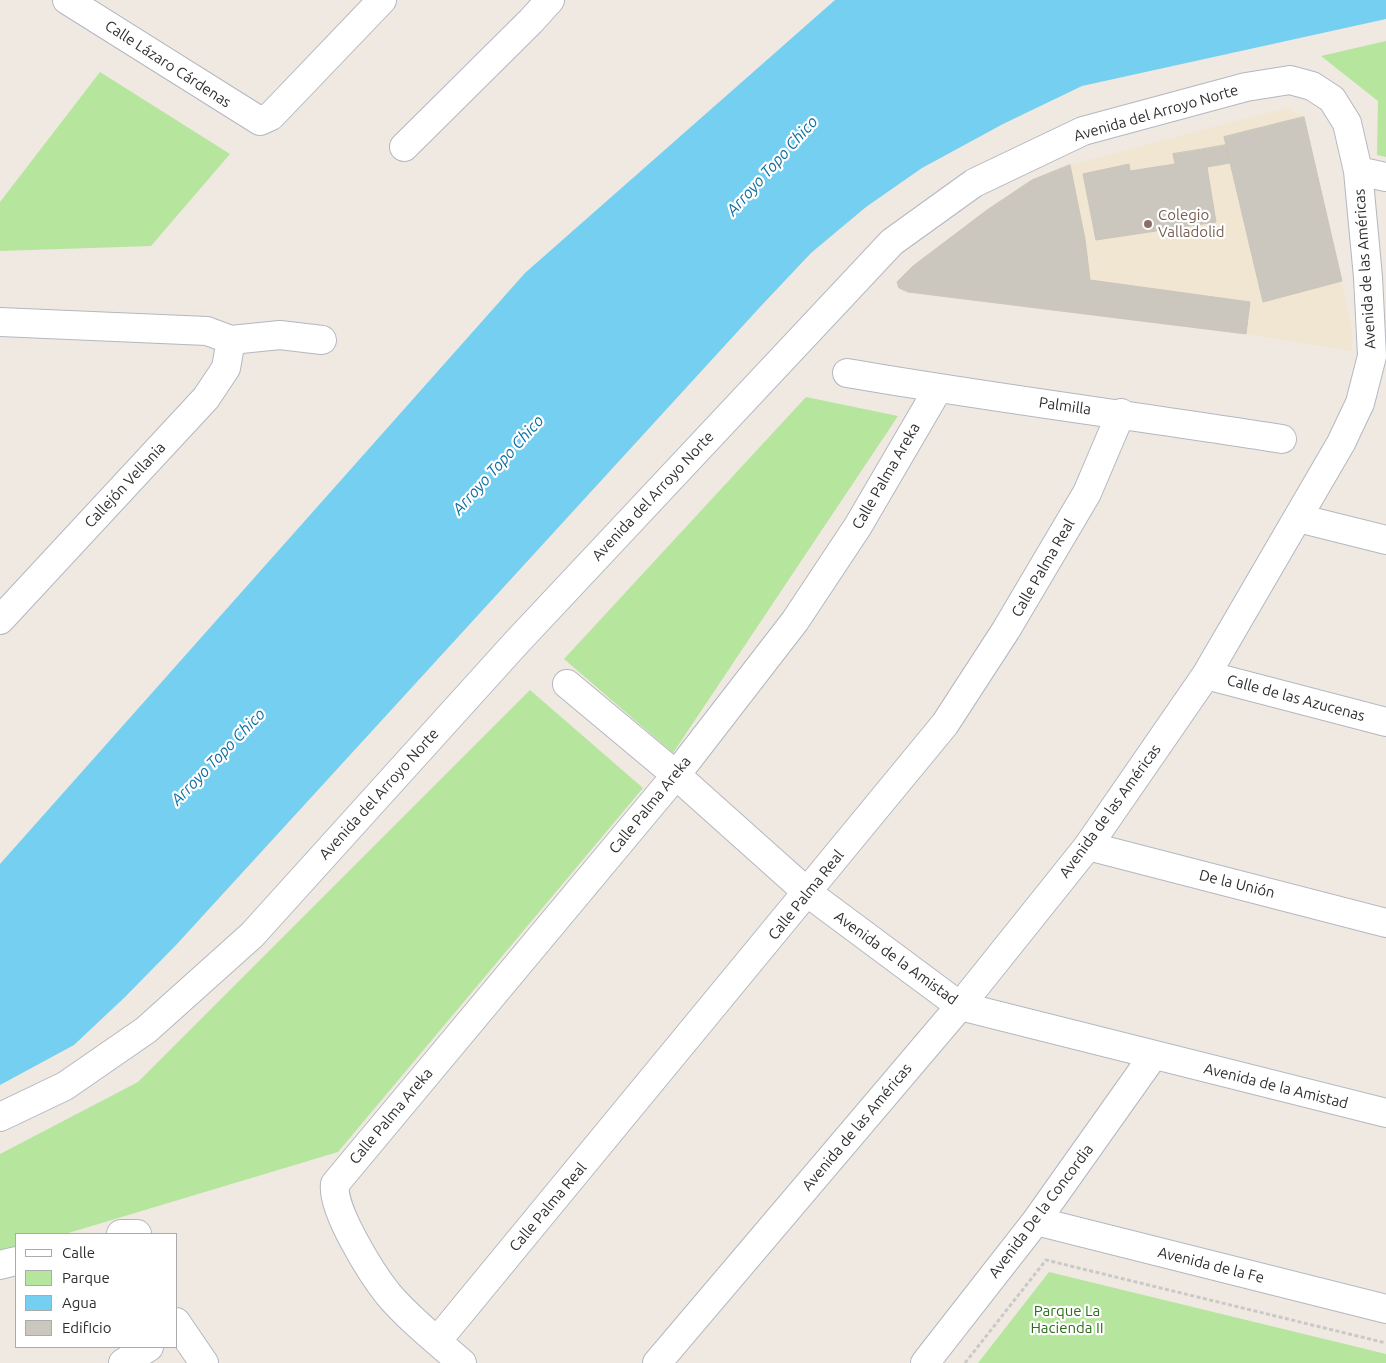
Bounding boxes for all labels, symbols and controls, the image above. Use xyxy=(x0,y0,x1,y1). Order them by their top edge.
street label: Calle Lázaro Cárdenas xyxy=(102,16,234,112)
street label: Avenida del Arroyo Norte xyxy=(1072,81,1240,145)
water label: Arroyo Topo Chico xyxy=(722,112,822,220)
street label: Avenida de las Américas xyxy=(1350,188,1380,350)
place label: Colegio Valladolid xyxy=(1158,206,1224,241)
marker: Colegio Valladolid xyxy=(1142,218,1154,230)
street label: Palmilla xyxy=(1038,393,1092,419)
water label: Arroyo Topo Chico xyxy=(448,411,548,519)
street label: Calle Palma Areka xyxy=(848,420,924,532)
street label: Avenida del Arroyo Norte xyxy=(588,428,718,564)
street label: Callejón Vellania xyxy=(81,439,169,531)
street label: Calle Palma Real xyxy=(1008,516,1078,620)
street label: Calle de las Azucenas xyxy=(1225,671,1367,725)
water label: Arroyo Topo Chico xyxy=(167,705,269,809)
street label: Avenida del Arroyo Norte xyxy=(315,725,443,863)
street label: Avenida de las Américas xyxy=(1055,741,1165,881)
street label: Calle Palma Areka xyxy=(605,753,695,857)
street label: Calle Palma Real xyxy=(764,846,848,944)
street label: De la Unión xyxy=(1197,866,1277,902)
street label: Avenida de la Amistad xyxy=(831,907,961,1009)
street label: Avenida de la Amistad xyxy=(1202,1059,1350,1113)
street label: Avenida de las Américas xyxy=(798,1060,916,1194)
street label: Calle Palma Areka xyxy=(346,1064,436,1168)
street label: Avenida De la Concordia xyxy=(985,1141,1097,1281)
street label: Calle Palma Real xyxy=(506,1159,590,1255)
legend xyxy=(15,1233,178,1348)
street label: Avenida de la Fe xyxy=(1156,1243,1266,1287)
text: Calle xyxy=(62,1244,95,1261)
text: Parque xyxy=(62,1269,110,1286)
text: Agua xyxy=(62,1294,97,1311)
park label: Parque La Hacienda II xyxy=(1030,1302,1104,1337)
text: Edificio xyxy=(62,1319,111,1336)

